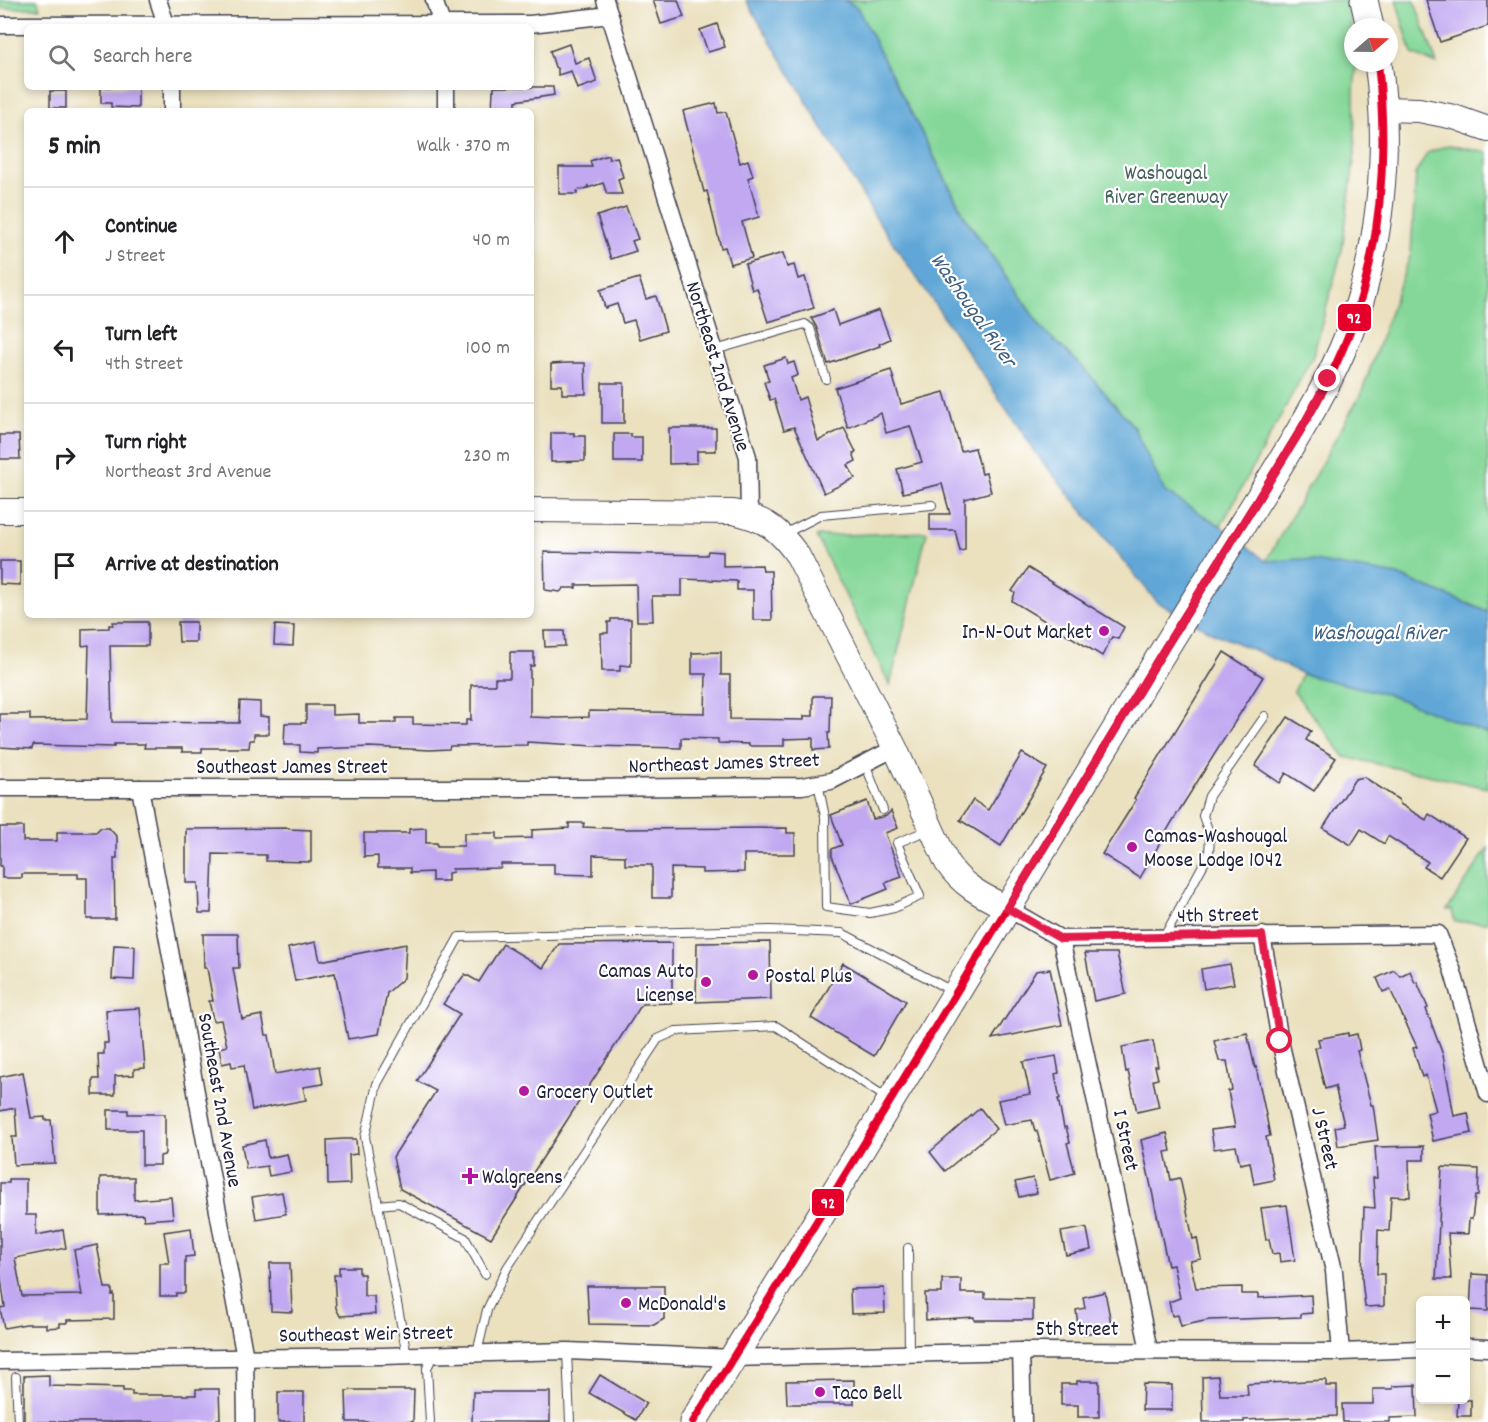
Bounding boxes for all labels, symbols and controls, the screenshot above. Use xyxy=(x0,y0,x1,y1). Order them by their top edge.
north arrow xyxy=(1344,18,1398,72)
search box xyxy=(24,24,534,90)
icon: search xyxy=(45,41,78,74)
text: Search here xyxy=(93,42,192,73)
text: 5 min xyxy=(48,129,101,166)
text: Walk · 370 m xyxy=(417,133,510,161)
park label: Washougal River Greenway xyxy=(1104,160,1228,214)
text: Continue xyxy=(105,212,177,243)
icon: ahead xyxy=(48,225,81,258)
text: 40 m xyxy=(472,227,510,255)
text: J Street xyxy=(105,243,165,271)
water label: Washougal River xyxy=(921,247,1025,377)
street label: Northeast 2nd Avenue xyxy=(676,278,756,456)
line badge: 92 xyxy=(1337,303,1372,332)
text: 92 xyxy=(1347,308,1361,331)
text: Turn left xyxy=(105,320,177,351)
icon: left xyxy=(48,333,81,366)
text: 100 m xyxy=(466,335,510,363)
text: 4th Street xyxy=(105,351,183,379)
route end xyxy=(1314,365,1340,391)
text: Turn right xyxy=(105,428,187,459)
icon: right xyxy=(48,441,81,474)
text: 230 m xyxy=(463,443,510,471)
text: Northeast 3rd Avenue xyxy=(105,459,271,487)
icon: arrive xyxy=(48,549,81,582)
text: Arrive at destination xyxy=(105,550,279,581)
place label: In-N-Out Market xyxy=(962,619,1092,649)
water label: Washougal River xyxy=(1312,619,1449,650)
marker: In-N-Out Market xyxy=(1097,624,1111,638)
street label: Northeast James Street xyxy=(628,747,820,783)
street label: Southeast James Street xyxy=(196,754,388,784)
place label: Camas-Washougal Moose Lodge 1042 xyxy=(1144,823,1287,877)
marker: Camas-Washougal Moose Lodge 1042 xyxy=(1125,840,1139,854)
street label: 4th Street xyxy=(1177,901,1260,933)
place label: Camas Auto License xyxy=(598,958,694,1012)
place label: Postal Plus xyxy=(765,963,853,993)
marker: Postal Plus xyxy=(746,968,760,982)
marker: Camas Auto License xyxy=(699,975,713,989)
street label: Southeast 2nd Avenue xyxy=(188,1011,248,1190)
route start xyxy=(1266,1027,1292,1053)
place label: Grocery Outlet xyxy=(536,1079,654,1109)
marker: Grocery Outlet xyxy=(517,1084,531,1098)
street label: J Street xyxy=(1301,1104,1345,1173)
street label: I Street xyxy=(1103,1107,1145,1174)
place label: Walgreens xyxy=(482,1164,563,1194)
marker: Walgreens xyxy=(463,1169,477,1183)
line badge: 92 xyxy=(811,1188,845,1217)
text: 92 xyxy=(821,1193,835,1216)
place label: McDonald's xyxy=(638,1291,726,1321)
marker: McDonald's xyxy=(619,1296,633,1310)
map controls xyxy=(1416,1296,1470,1404)
button: + xyxy=(1416,1296,1470,1350)
street label: 5th Street xyxy=(1036,1316,1119,1346)
street label: Southeast Weir Street xyxy=(279,1319,454,1353)
button: − xyxy=(1416,1350,1470,1404)
place label: Taco Bell xyxy=(832,1380,902,1410)
marker: Taco Bell xyxy=(813,1385,827,1399)

